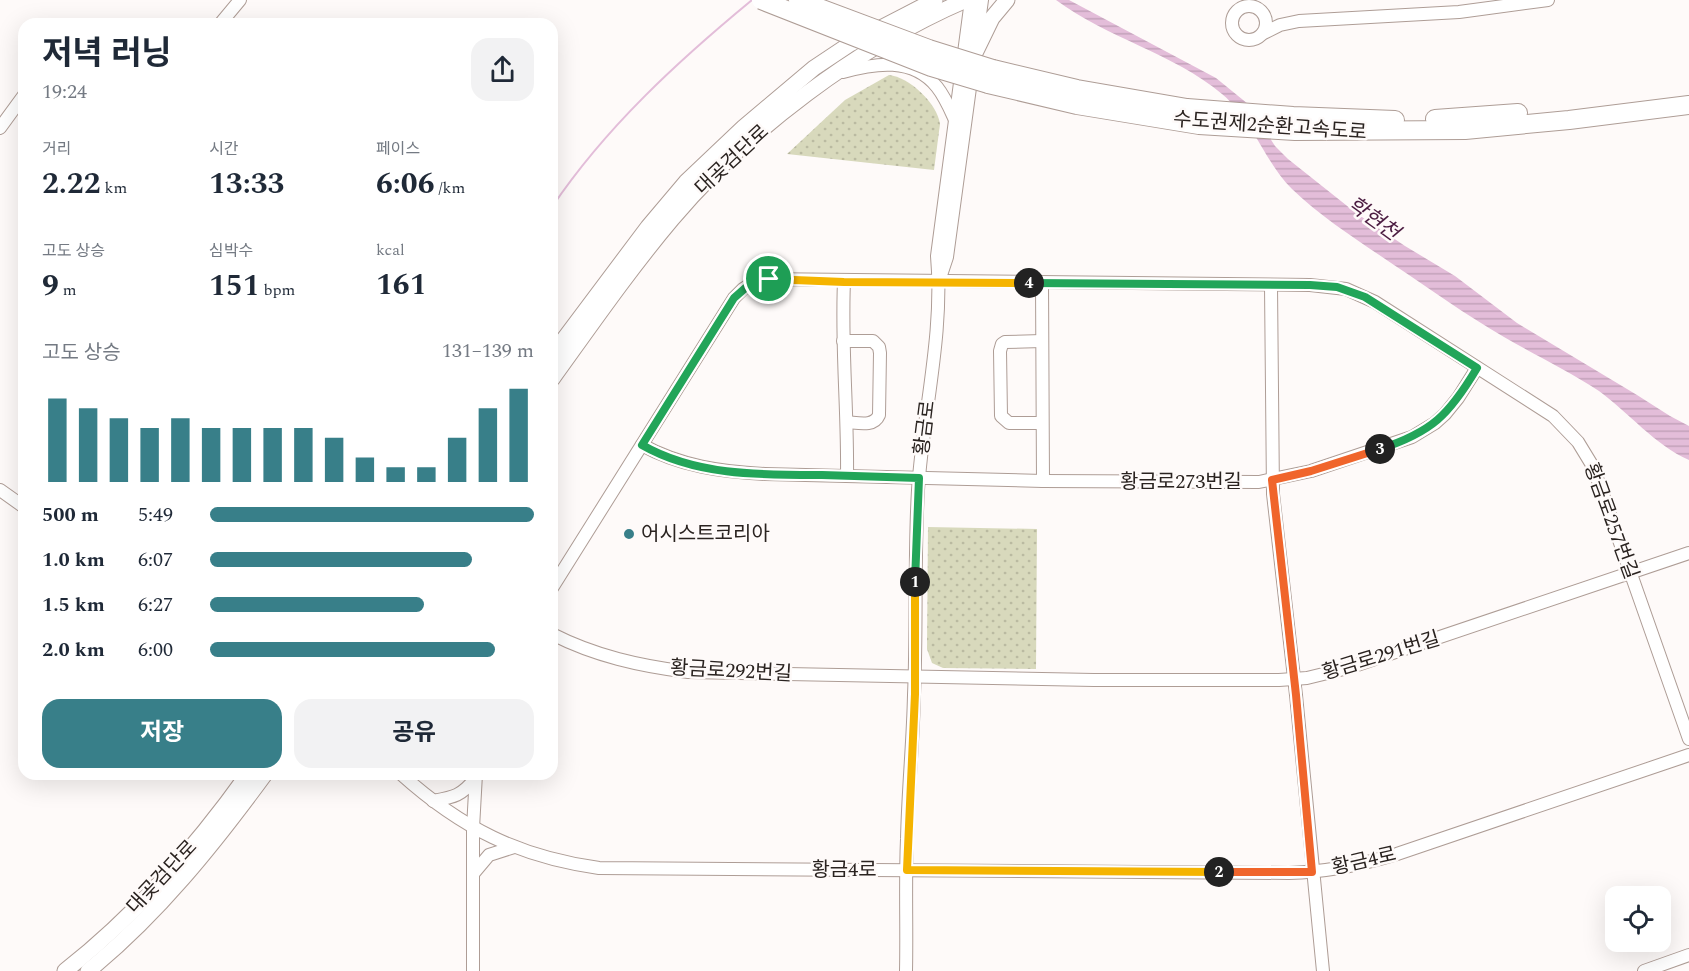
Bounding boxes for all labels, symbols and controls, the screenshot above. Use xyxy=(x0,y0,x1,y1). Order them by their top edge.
text: 저녁 러닝 xyxy=(42,29,172,79)
button: share xyxy=(471,38,534,101)
text: 19:24 xyxy=(42,77,87,107)
street label: 수도권제2순환고속도로 xyxy=(1172,104,1368,148)
street label: 대곶검단로 xyxy=(688,118,776,202)
text: 거리 xyxy=(42,137,71,161)
text: 시간 xyxy=(209,137,238,161)
text: 페이스 xyxy=(376,137,420,161)
text: 2.22 xyxy=(42,161,101,207)
text: 13:33 xyxy=(209,161,284,207)
text: 6:06 xyxy=(376,161,435,207)
text: km xyxy=(101,176,127,200)
text: /km xyxy=(435,176,465,200)
water label: 학현천 xyxy=(1340,189,1408,251)
text: kcal xyxy=(376,238,405,262)
text: 고도 상승 xyxy=(42,239,105,263)
text: 심박수 xyxy=(209,239,253,263)
pin xyxy=(743,253,794,304)
text: 161 xyxy=(376,262,427,308)
icon: arrive xyxy=(752,262,785,295)
text: 9 xyxy=(42,263,59,309)
text: 151 xyxy=(209,263,260,309)
pin: 4 xyxy=(1014,268,1044,298)
text: 4 xyxy=(1025,271,1033,295)
text: m xyxy=(59,278,77,302)
text: bpm xyxy=(260,278,295,302)
text: 131–139 m xyxy=(442,336,534,366)
text: 고도 상승 xyxy=(42,338,121,368)
street label: 황금로 xyxy=(907,399,943,457)
pin: 3 xyxy=(1365,434,1395,464)
text: 3 xyxy=(1376,437,1384,461)
street label: 황금로257번길 xyxy=(1576,459,1646,583)
street label: 황금로273번길 xyxy=(1120,467,1242,497)
text: 500 m xyxy=(42,500,99,530)
text: 5:49 xyxy=(138,500,173,530)
place label: 어시스트코리아 xyxy=(641,519,770,549)
marker: 어시스트코리아 xyxy=(622,527,636,541)
text: 1.0 km xyxy=(42,545,105,575)
text: 6:07 xyxy=(138,545,173,575)
pin: 1 xyxy=(900,567,930,597)
text: 1 xyxy=(911,570,919,594)
text: 1.5 km xyxy=(42,590,105,620)
text: 6:27 xyxy=(138,590,173,620)
street label: 황금로291번길 xyxy=(1318,624,1444,688)
text: 2.0 km xyxy=(42,635,105,665)
text: 6:00 xyxy=(138,635,173,665)
street label: 황금로292번길 xyxy=(669,653,793,689)
button: 저장 xyxy=(42,699,282,768)
button: 공유 xyxy=(294,699,534,768)
street label: 대곶검단로 xyxy=(120,833,204,921)
street label: 황금4로 xyxy=(1329,839,1399,883)
street label: 황금4로 xyxy=(811,855,877,885)
pin: 2 xyxy=(1204,857,1234,887)
text: 2 xyxy=(1215,860,1223,884)
map controls xyxy=(1605,886,1671,952)
button: locate xyxy=(1605,886,1671,952)

